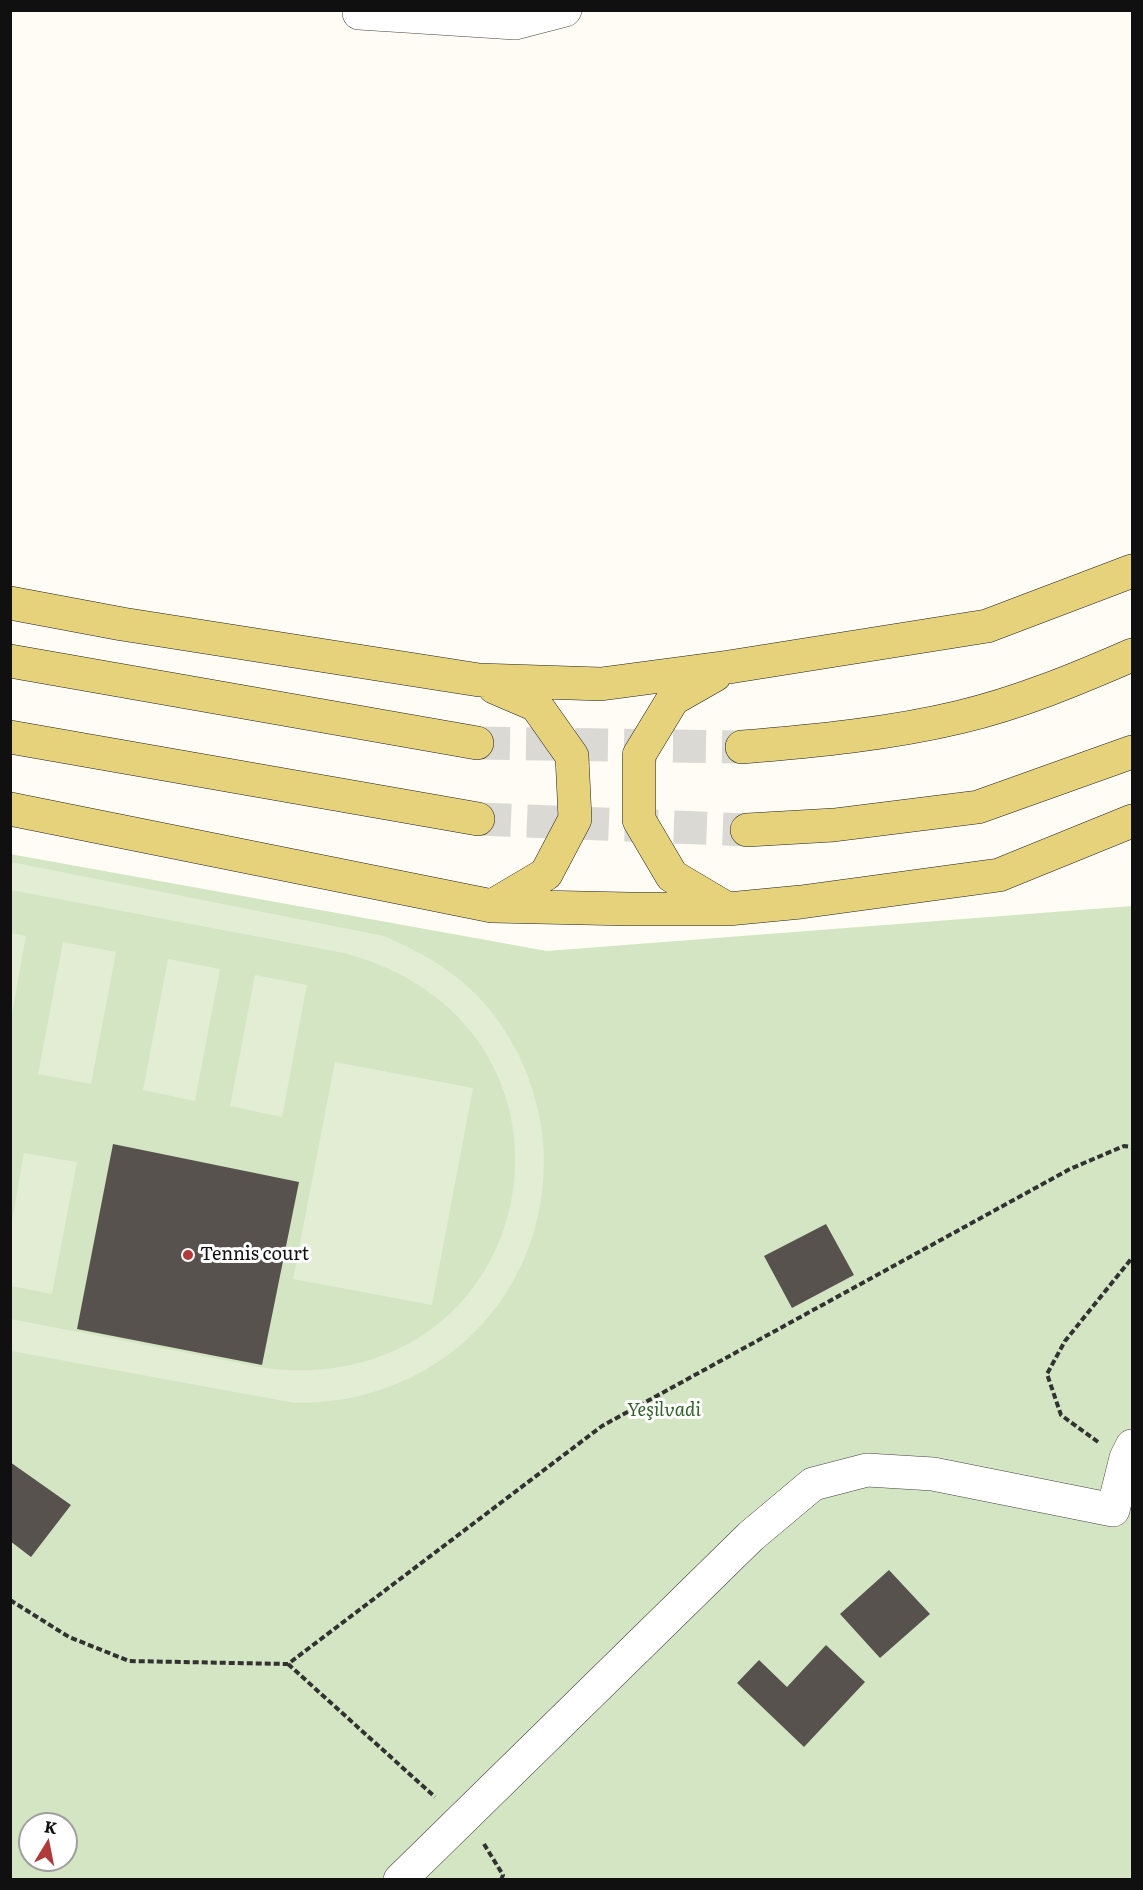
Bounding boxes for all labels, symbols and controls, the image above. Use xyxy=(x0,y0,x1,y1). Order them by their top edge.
place label: Tennis court xyxy=(200,1244,309,1266)
marker: Tennis court xyxy=(181,1248,195,1262)
park label: Yeşilvadi xyxy=(627,1400,701,1422)
north arrow xyxy=(18,1812,78,1872)
text: K xyxy=(43,1813,59,1839)

